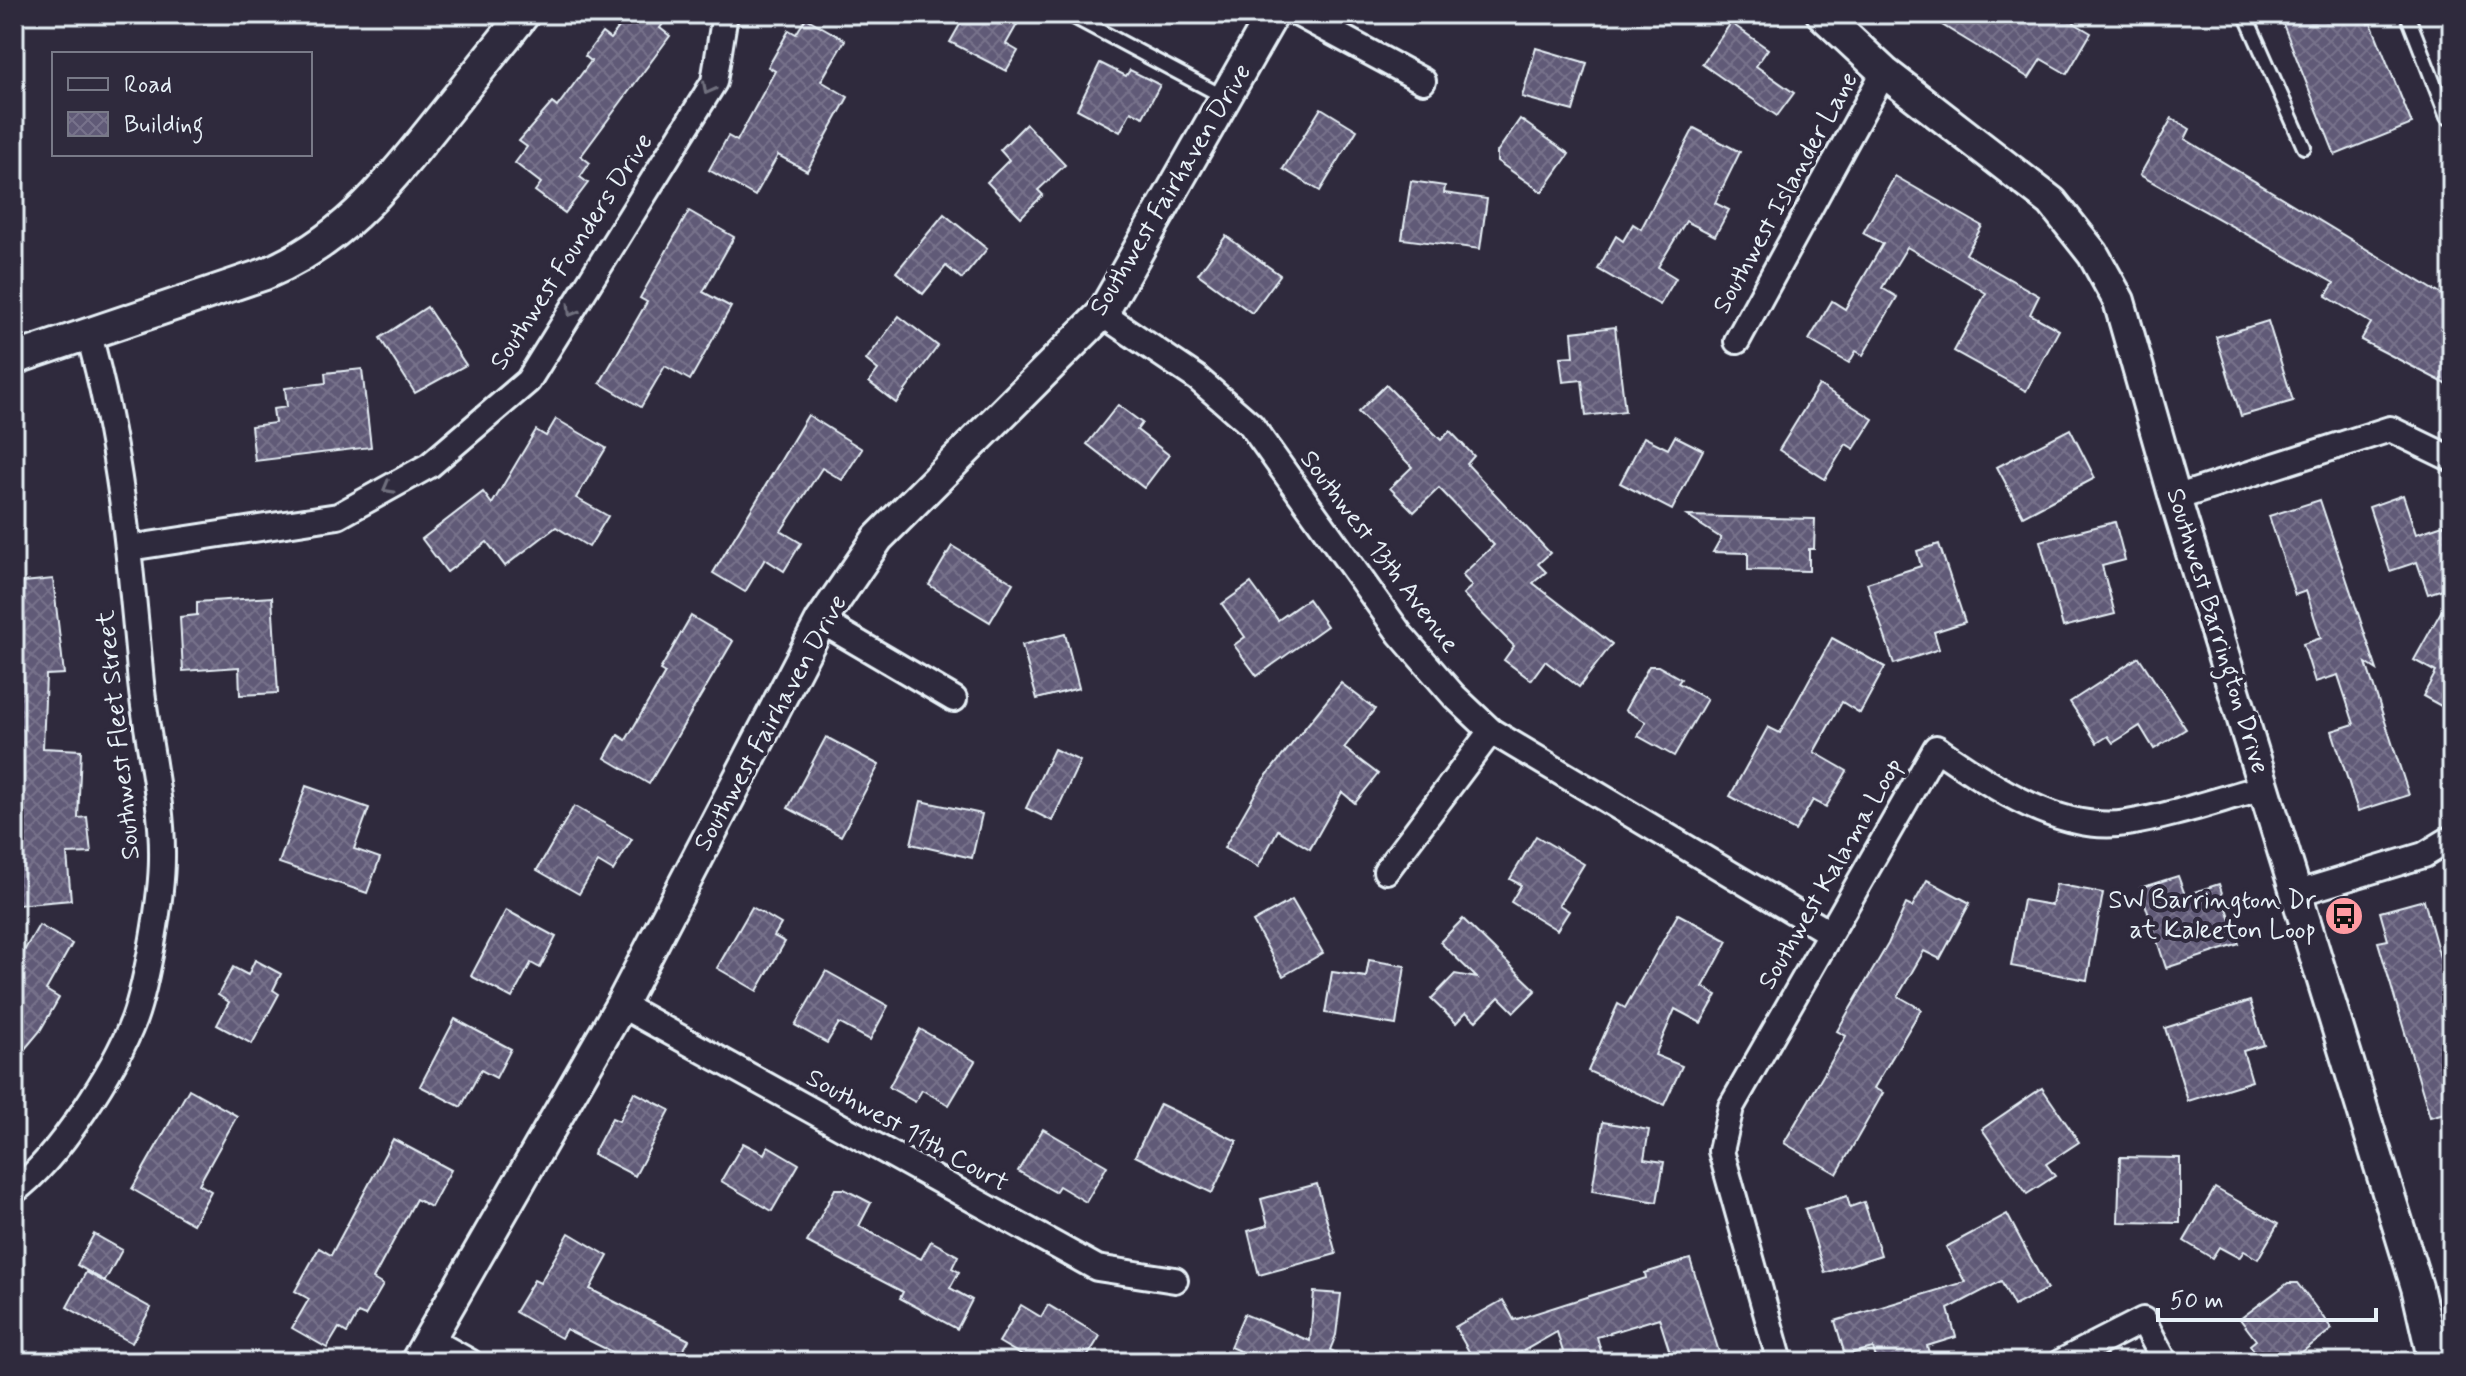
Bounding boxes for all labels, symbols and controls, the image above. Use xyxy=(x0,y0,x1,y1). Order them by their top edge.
legend xyxy=(52,52,312,156)
street label: Southwest Fairhaven Drive xyxy=(1082,58,1260,322)
street label: Southwest Islander Lane xyxy=(1705,66,1867,320)
text: Road xyxy=(124,70,172,101)
one-way arrow xyxy=(702,81,718,96)
text: Building xyxy=(124,110,204,144)
street label: Southwest Founders Drive xyxy=(483,127,661,377)
one-way arrow xyxy=(566,302,581,316)
street label: Southwest 13th Avenue xyxy=(1292,444,1466,660)
one-way arrow xyxy=(382,479,396,494)
street label: Southwest Barrington Drive xyxy=(2155,484,2277,779)
street label: Southwest Fairhaven Drive xyxy=(686,589,856,857)
street label: Southwest Fleet Street xyxy=(89,609,149,861)
street label: Southwest Kalama Loop xyxy=(1751,752,1911,996)
place label: SW Barrington Dr at Kaleeton Loop xyxy=(2108,884,2316,948)
bus stop icon: SW Barrington Dr at Kaleeton Loop xyxy=(2323,895,2365,937)
street label: Southwest 11th Court xyxy=(800,1061,1014,1201)
scale bar xyxy=(2158,1272,2376,1322)
text: 50 m xyxy=(2170,1286,2224,1317)

